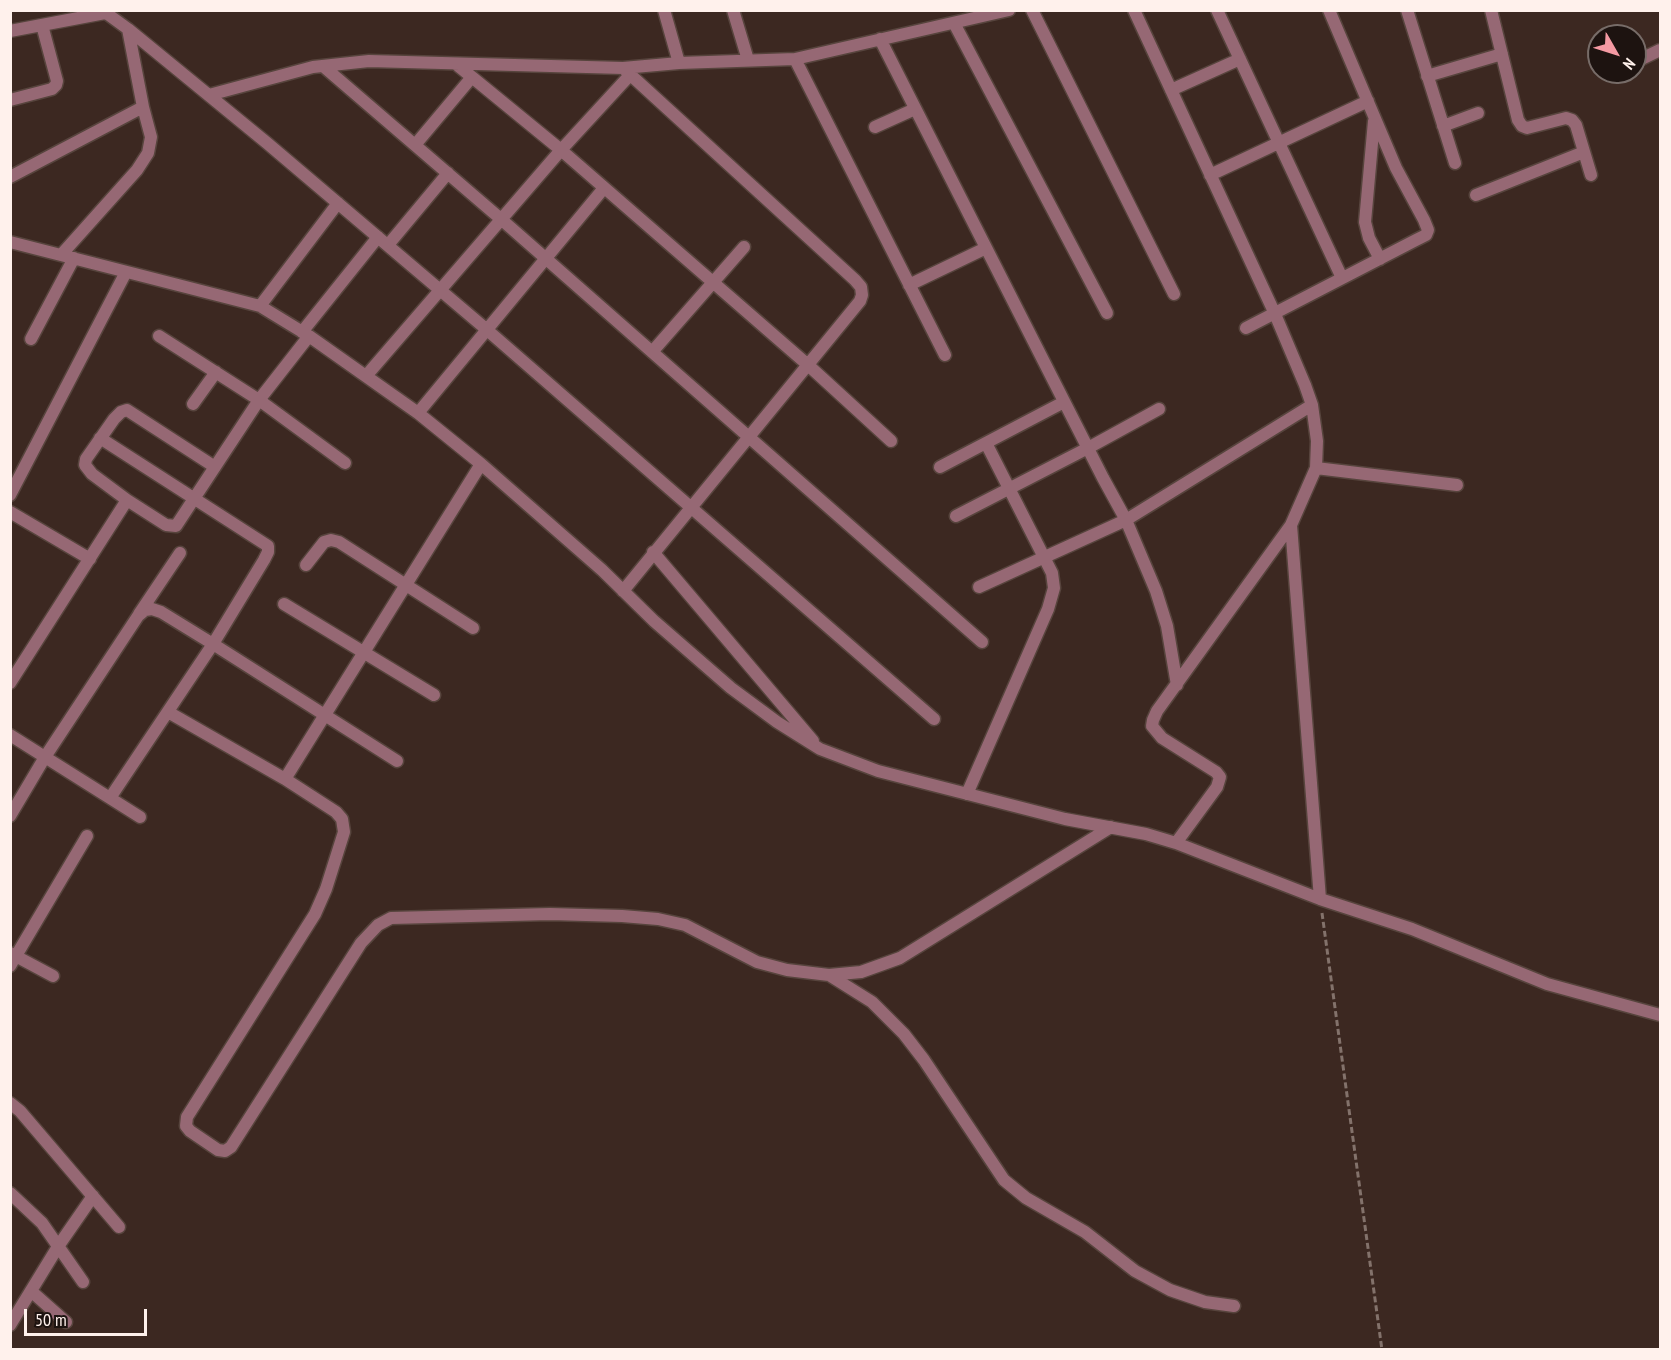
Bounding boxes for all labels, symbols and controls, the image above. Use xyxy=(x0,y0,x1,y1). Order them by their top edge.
north arrow xyxy=(1587,24,1647,84)
text: N xyxy=(1619,54,1640,74)
scale bar xyxy=(27,1297,150,1335)
text: 50 m xyxy=(35,1308,67,1331)

